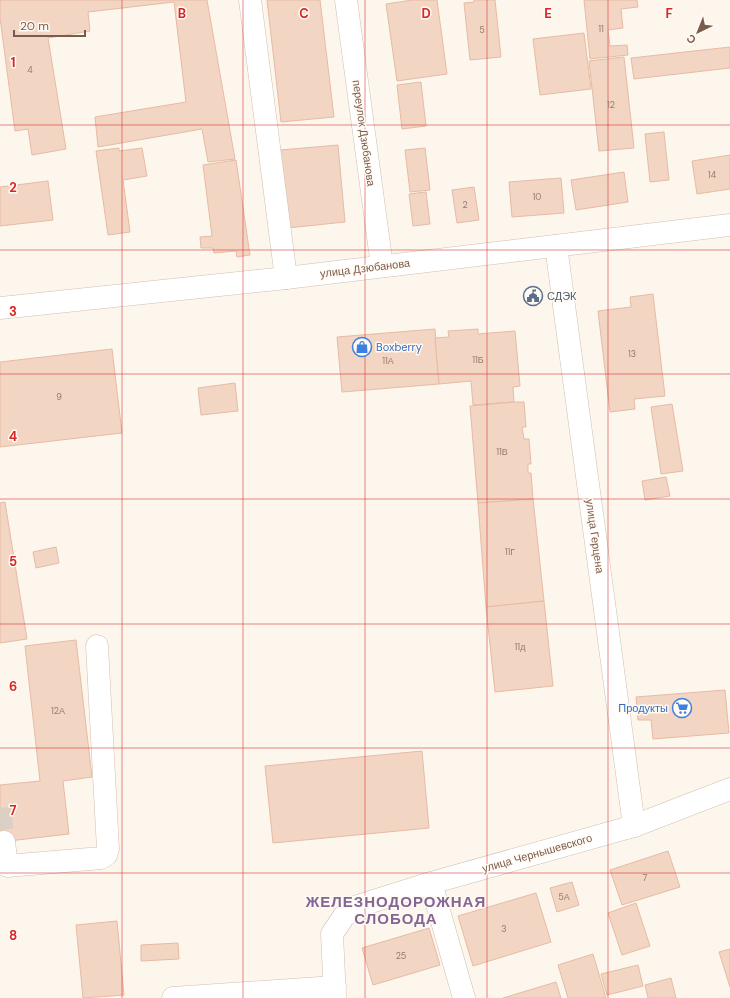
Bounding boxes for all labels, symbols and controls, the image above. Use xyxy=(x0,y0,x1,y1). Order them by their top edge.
text: B xyxy=(178,5,186,22)
text: C xyxy=(299,5,309,22)
text: D xyxy=(421,5,431,22)
text: E xyxy=(544,5,552,22)
text: F xyxy=(665,5,673,22)
scale bar xyxy=(14,12,85,38)
north arrow xyxy=(678,12,718,52)
text: 20 m xyxy=(20,18,49,34)
house number: 11 xyxy=(598,23,604,35)
house number: 5 xyxy=(479,24,485,36)
text: С xyxy=(683,31,699,47)
text: 1 xyxy=(11,54,15,71)
house number: 4 xyxy=(27,64,33,76)
street label: переулок Дзюбанова xyxy=(350,79,379,188)
house number: 12 xyxy=(607,99,615,111)
house number: 14 xyxy=(708,169,717,181)
text: 2 xyxy=(9,179,17,196)
house number: 10 xyxy=(533,191,541,203)
house number: 2 xyxy=(462,199,468,211)
street label: улица Дзюбанова xyxy=(319,255,412,280)
public building icon: СДЭК xyxy=(522,285,544,307)
place label: СДЭК xyxy=(547,289,577,303)
text: 3 xyxy=(9,303,17,320)
shop icon: Boxberry xyxy=(351,336,373,358)
place label: Boxberry xyxy=(376,340,422,354)
house number: 13 xyxy=(628,348,636,360)
house number: 11Б xyxy=(472,354,484,366)
house number: 11А xyxy=(382,355,394,367)
house number: 9 xyxy=(56,391,62,403)
text: 4 xyxy=(9,428,17,445)
house number: 11В xyxy=(496,446,508,458)
street label: улица Герцена xyxy=(583,498,607,575)
house number: 11Г xyxy=(505,546,515,558)
text: 5 xyxy=(9,553,17,570)
house number: 11д xyxy=(515,641,526,653)
text: 6 xyxy=(9,678,17,695)
supermarket icon: Продукты xyxy=(671,697,693,719)
place label: Продукты xyxy=(618,701,668,715)
house number: 12А xyxy=(51,705,65,717)
text: 7 xyxy=(10,802,17,819)
street label: улица Чернышевского xyxy=(480,831,594,875)
house number: 7 xyxy=(643,872,648,884)
house number: 5А xyxy=(558,891,570,903)
district label: ЖЕЛЕЗНОДОРОЖНАЯ СЛОБОДА xyxy=(305,892,486,929)
house number: 3 xyxy=(501,923,507,935)
text: 8 xyxy=(9,927,17,944)
house number: 25 xyxy=(396,950,406,962)

